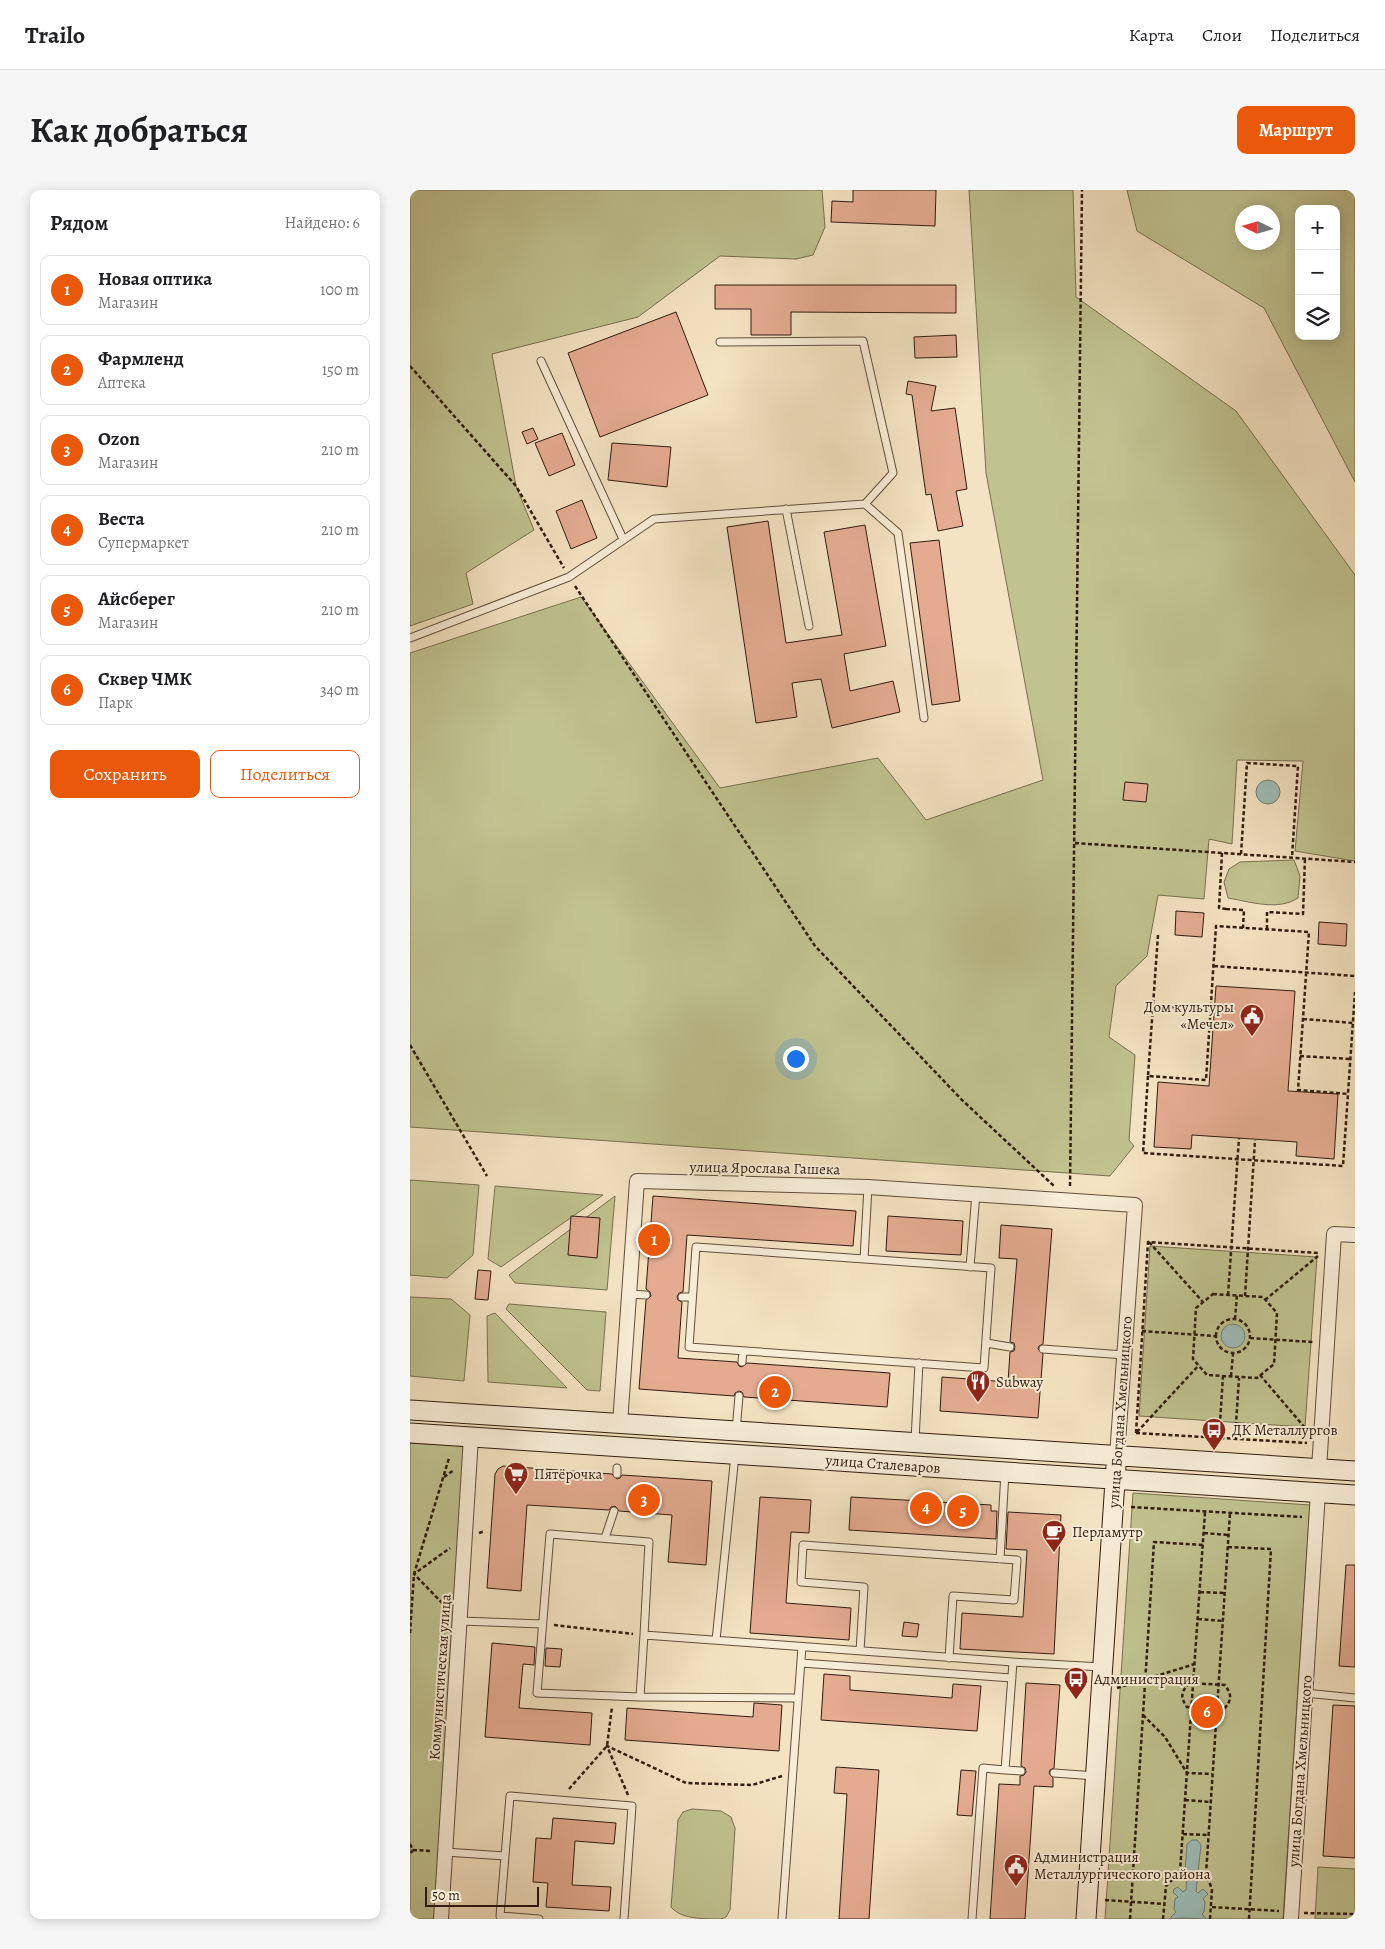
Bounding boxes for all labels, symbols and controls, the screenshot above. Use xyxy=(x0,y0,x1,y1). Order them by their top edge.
text: Trailo xyxy=(25,19,85,51)
text: Карта xyxy=(1129,23,1174,47)
text: Слои xyxy=(1202,23,1242,47)
text: Поделиться xyxy=(1270,23,1360,47)
text: Как добраться xyxy=(30,106,248,154)
button: Маршрут xyxy=(1237,106,1355,154)
north arrow xyxy=(1235,205,1280,250)
map controls xyxy=(1295,205,1340,340)
button: + xyxy=(1295,205,1340,250)
text: Рядом xyxy=(50,209,108,237)
text: Найдено: 6 xyxy=(285,212,360,234)
button: − xyxy=(1295,250,1340,295)
text: Новая оптика xyxy=(98,266,212,292)
text: 1 xyxy=(64,279,70,301)
text: 100 m xyxy=(320,279,359,301)
text: Магазин xyxy=(98,292,158,314)
button: layers xyxy=(1295,295,1340,340)
text: Фармленд xyxy=(98,346,184,372)
text: 2 xyxy=(63,359,71,381)
text: 150 m xyxy=(322,359,359,381)
text: Аптека xyxy=(98,372,146,394)
text: Ozon xyxy=(98,426,140,452)
text: 3 xyxy=(64,439,70,461)
text: 210 m xyxy=(321,439,359,461)
text: Магазин xyxy=(98,452,158,474)
text: Веста xyxy=(98,506,145,532)
text: 4 xyxy=(63,519,71,541)
text: 210 m xyxy=(321,519,359,541)
text: Супермаркет xyxy=(98,532,189,554)
text: Айсберег xyxy=(98,586,175,612)
text: 5 xyxy=(64,599,70,621)
text: 210 m xyxy=(321,599,359,621)
text: Магазин xyxy=(98,612,158,634)
text: Сквер ЧМК xyxy=(98,666,192,692)
text: 6 xyxy=(63,679,71,701)
text: 340 m xyxy=(320,679,359,701)
text: Парк xyxy=(98,692,133,714)
button: Сохранить xyxy=(50,750,200,798)
button: Поделиться xyxy=(210,750,360,798)
place label: Дом культуры «Мечел» xyxy=(1144,997,1235,1034)
public building icon: Дом культуры «Мечел» xyxy=(1239,1003,1265,1037)
your location xyxy=(783,1046,809,1072)
street label: улица Ярослава Гашека xyxy=(688,1157,841,1179)
pin: 1 xyxy=(638,1221,670,1259)
street label: улица Богдана Хмельницкого xyxy=(1103,1315,1137,1510)
restaurant icon: Subway xyxy=(965,1369,991,1403)
place label: Subway xyxy=(996,1372,1043,1392)
pin: 2 xyxy=(759,1373,791,1411)
bus stop icon: ДК Металлургов xyxy=(1201,1417,1227,1451)
place label: ДК Металлургов xyxy=(1232,1420,1338,1440)
street label: улица Сталеваров xyxy=(824,1450,941,1478)
supermarket icon: Пятёрочка xyxy=(503,1461,529,1495)
place label: Пятёрочка xyxy=(534,1464,603,1484)
pin: 3 xyxy=(628,1481,660,1519)
pin: 4 xyxy=(910,1489,942,1527)
pin: 5 xyxy=(947,1492,979,1530)
cafe icon: Перламутр xyxy=(1041,1519,1067,1553)
place label: Перламутр xyxy=(1072,1522,1143,1542)
street label: Коммунистическая улица xyxy=(424,1593,456,1761)
bus stop icon: Администрация xyxy=(1063,1666,1089,1700)
place label: Администрация xyxy=(1093,1669,1199,1689)
street label: улица Богдана Хмельницкого xyxy=(1283,1674,1317,1869)
pin: 6 xyxy=(1191,1693,1223,1731)
place label: Администрация Металлургического района xyxy=(1033,1847,1211,1884)
public building icon: Администрация Металлургического района xyxy=(1003,1853,1029,1887)
scale bar xyxy=(425,1884,539,1907)
text: 50 m xyxy=(432,1886,460,1905)

